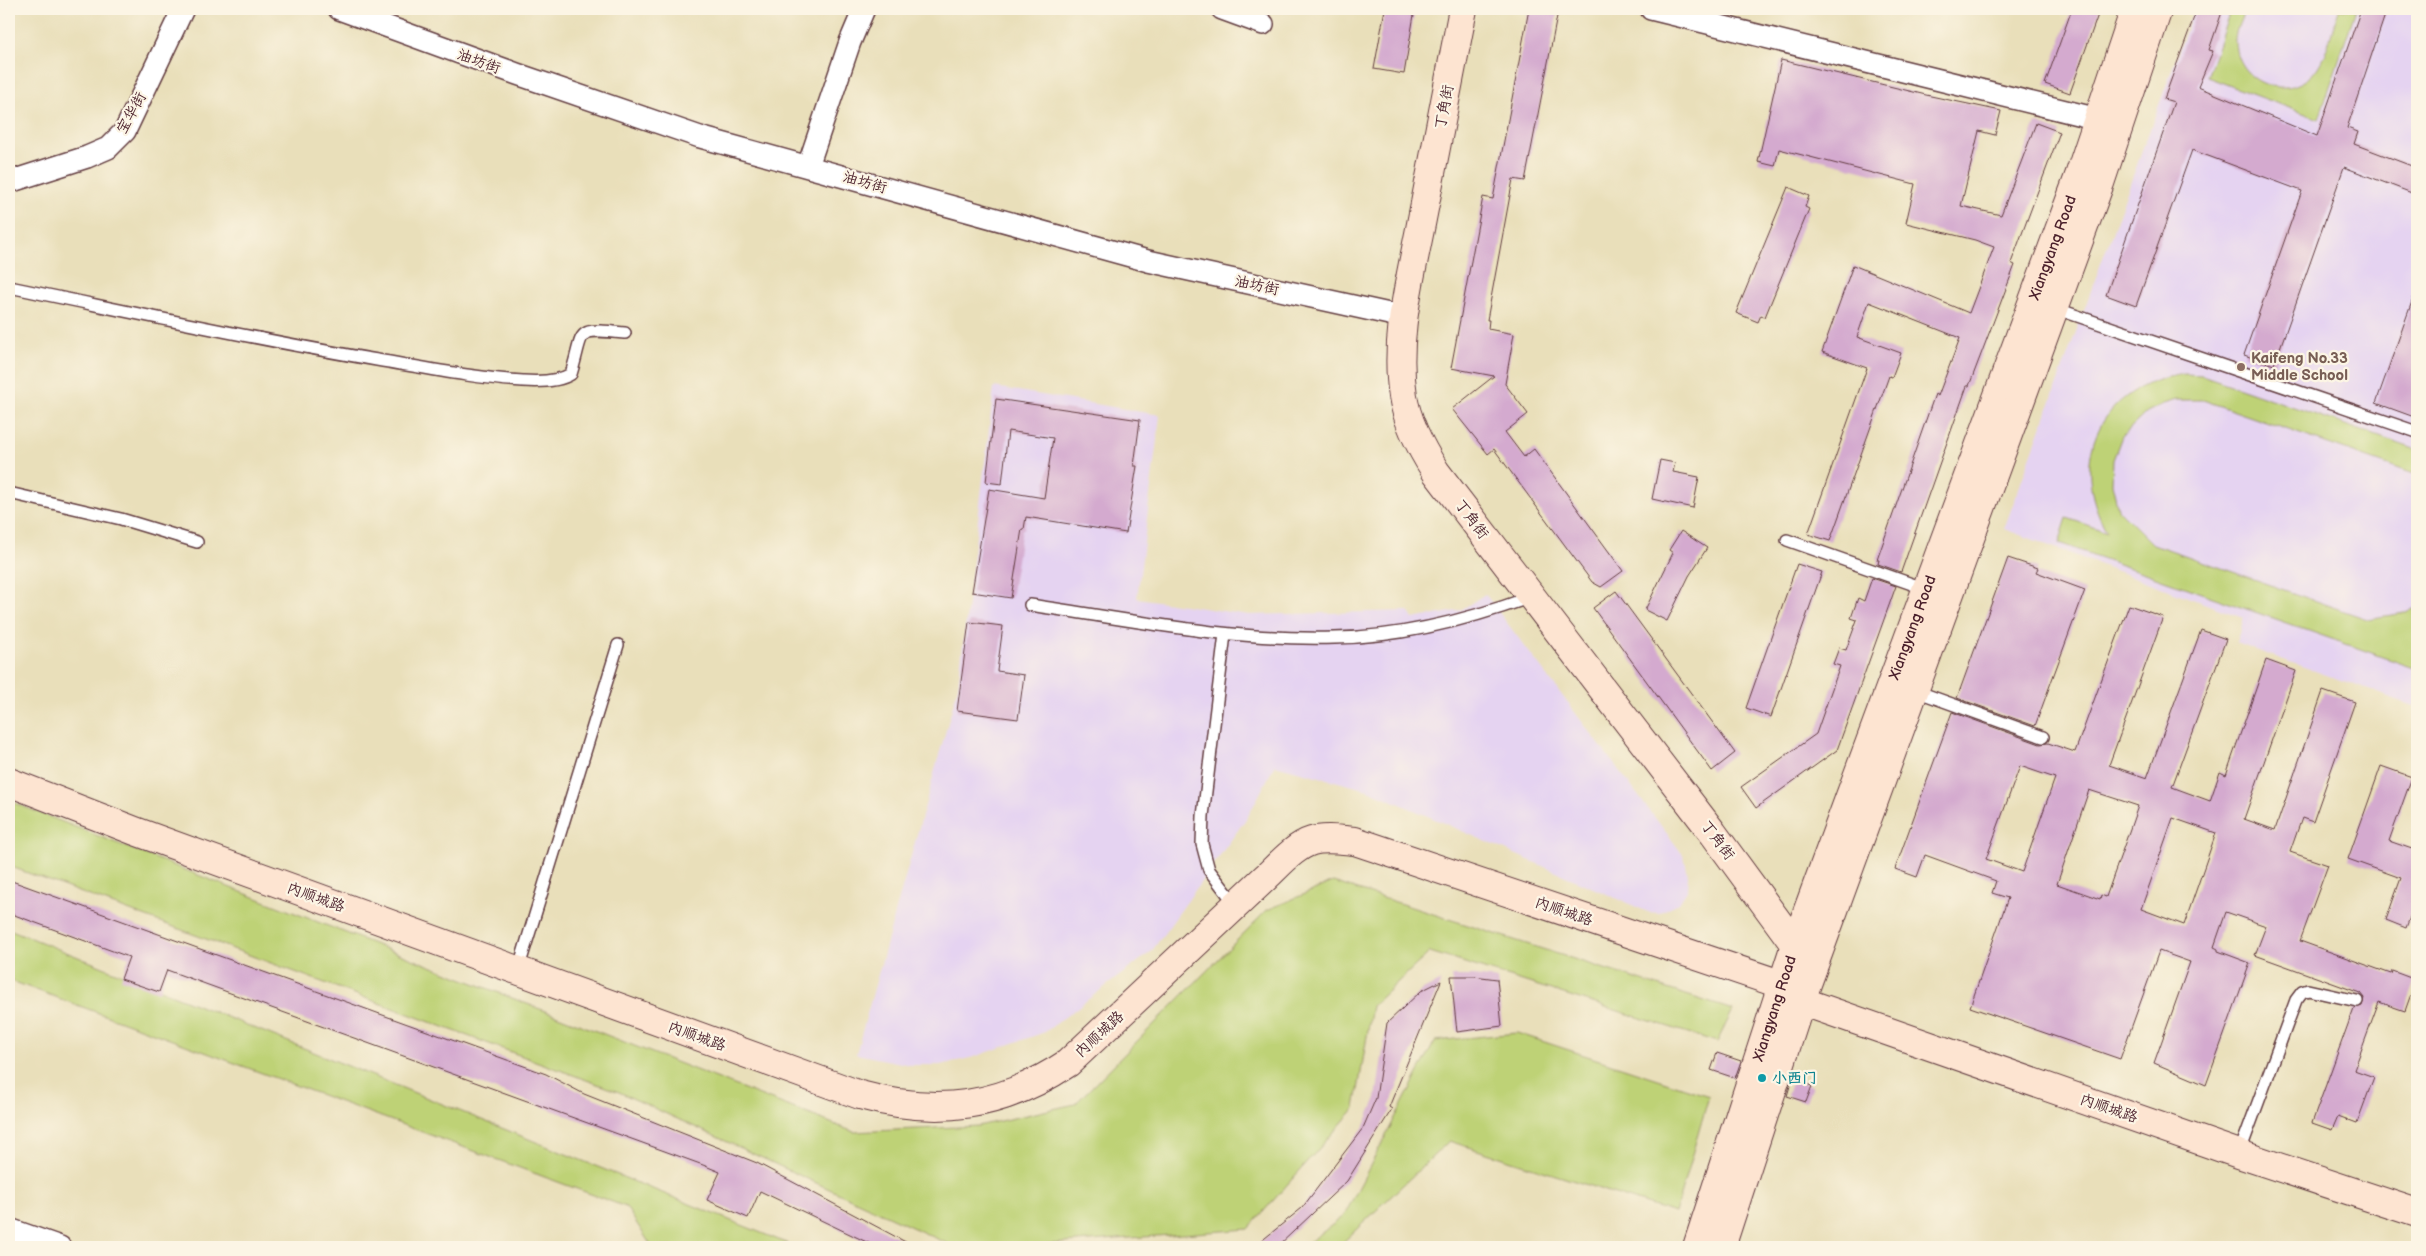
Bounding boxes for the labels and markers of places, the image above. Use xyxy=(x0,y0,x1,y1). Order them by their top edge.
place label: Kaifeng No.33 Middle School xyxy=(2251,349,2348,385)
marker: Kaifeng No.33 Middle School xyxy=(2235,361,2247,373)
place label: 小西门 xyxy=(1772,1069,1817,1088)
marker: 小西门 xyxy=(1756,1072,1768,1084)

